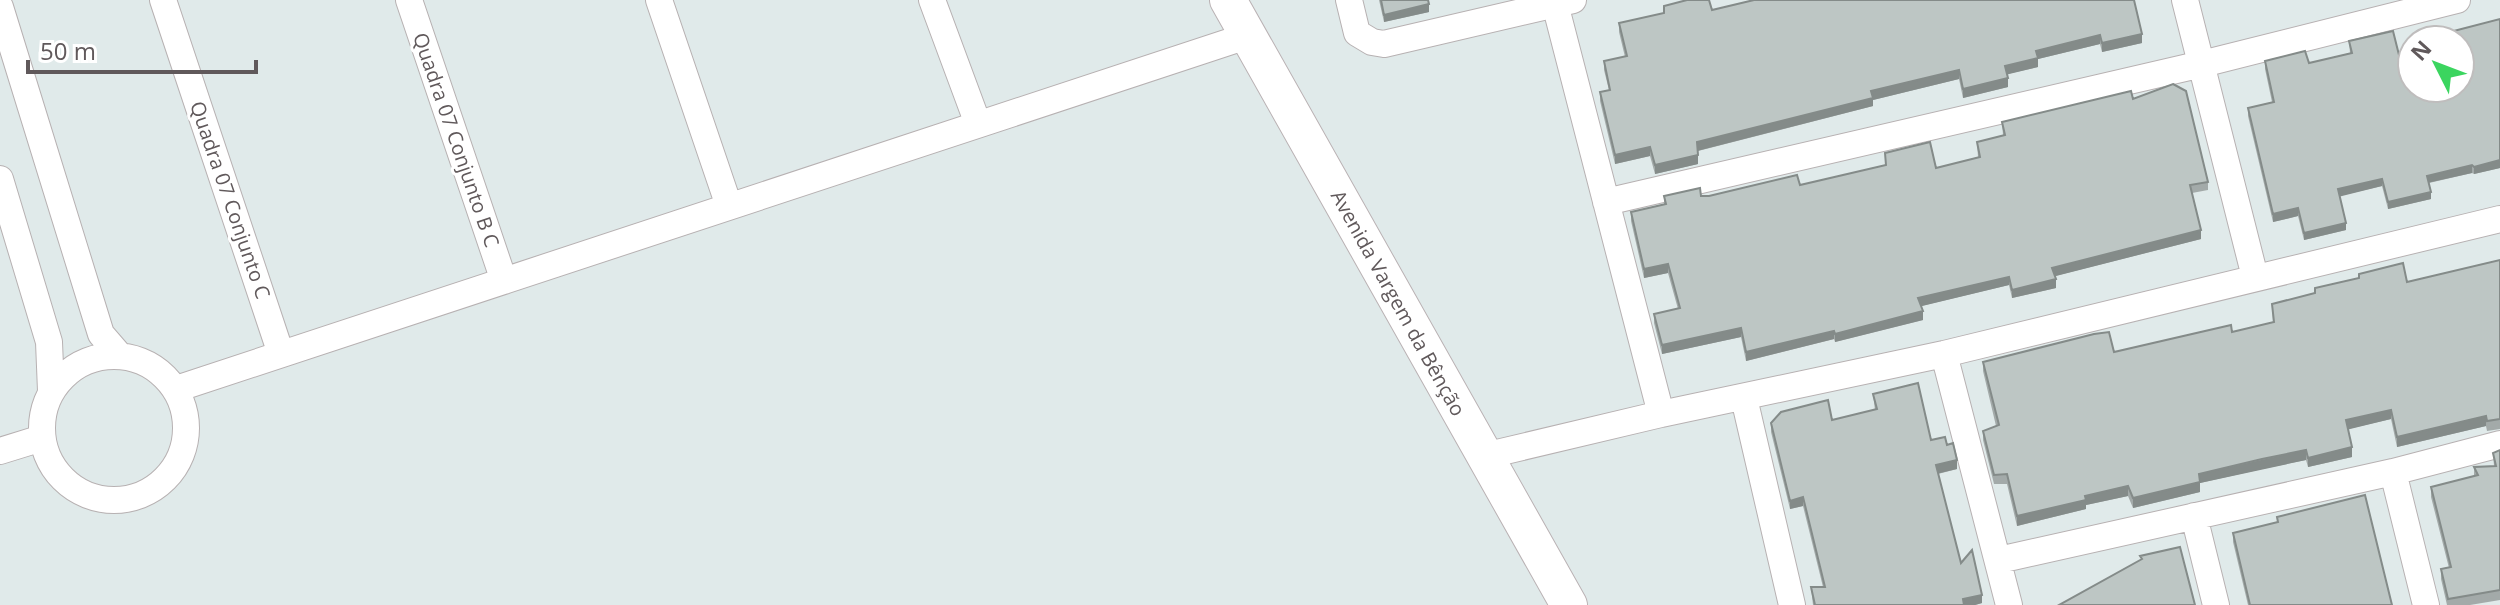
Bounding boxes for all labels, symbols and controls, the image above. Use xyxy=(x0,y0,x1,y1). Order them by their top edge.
scale bar xyxy=(28,24,256,74)
north arrow xyxy=(2396,24,2476,104)
street label: Quadra 07 Conjunto B C xyxy=(407,29,506,251)
text: N xyxy=(2403,33,2438,67)
text: 50 m xyxy=(40,34,96,67)
street label: Quadra 07 Conjunto C xyxy=(184,98,277,302)
street label: Avenida Vargem da Bênção xyxy=(1325,185,1472,421)

